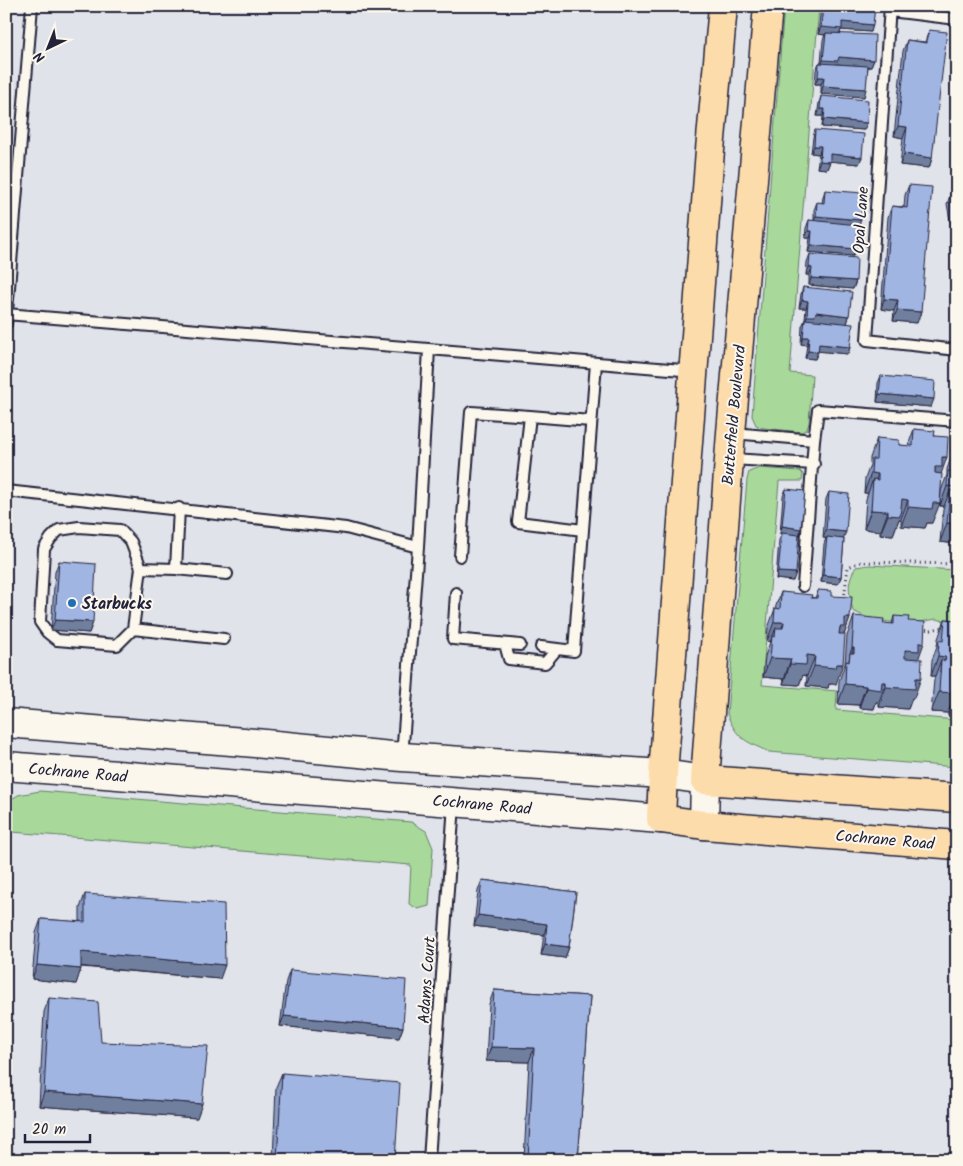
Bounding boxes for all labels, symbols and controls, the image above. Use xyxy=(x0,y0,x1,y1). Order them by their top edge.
north arrow xyxy=(22,22,72,72)
text: N xyxy=(29,46,51,68)
street label: Opal Lane xyxy=(847,186,876,255)
street label: Butterfield Boulevard xyxy=(716,343,753,486)
place label: Starbucks xyxy=(82,592,153,617)
marker: Starbucks xyxy=(66,597,78,609)
street label: Cochrane Road xyxy=(27,757,130,790)
street label: Cochrane Road xyxy=(431,789,534,822)
street label: Cochrane Road xyxy=(834,824,937,857)
street label: Adams Court xyxy=(412,935,443,1024)
scale bar xyxy=(25,1111,90,1143)
text: 20 m xyxy=(32,1118,66,1142)

